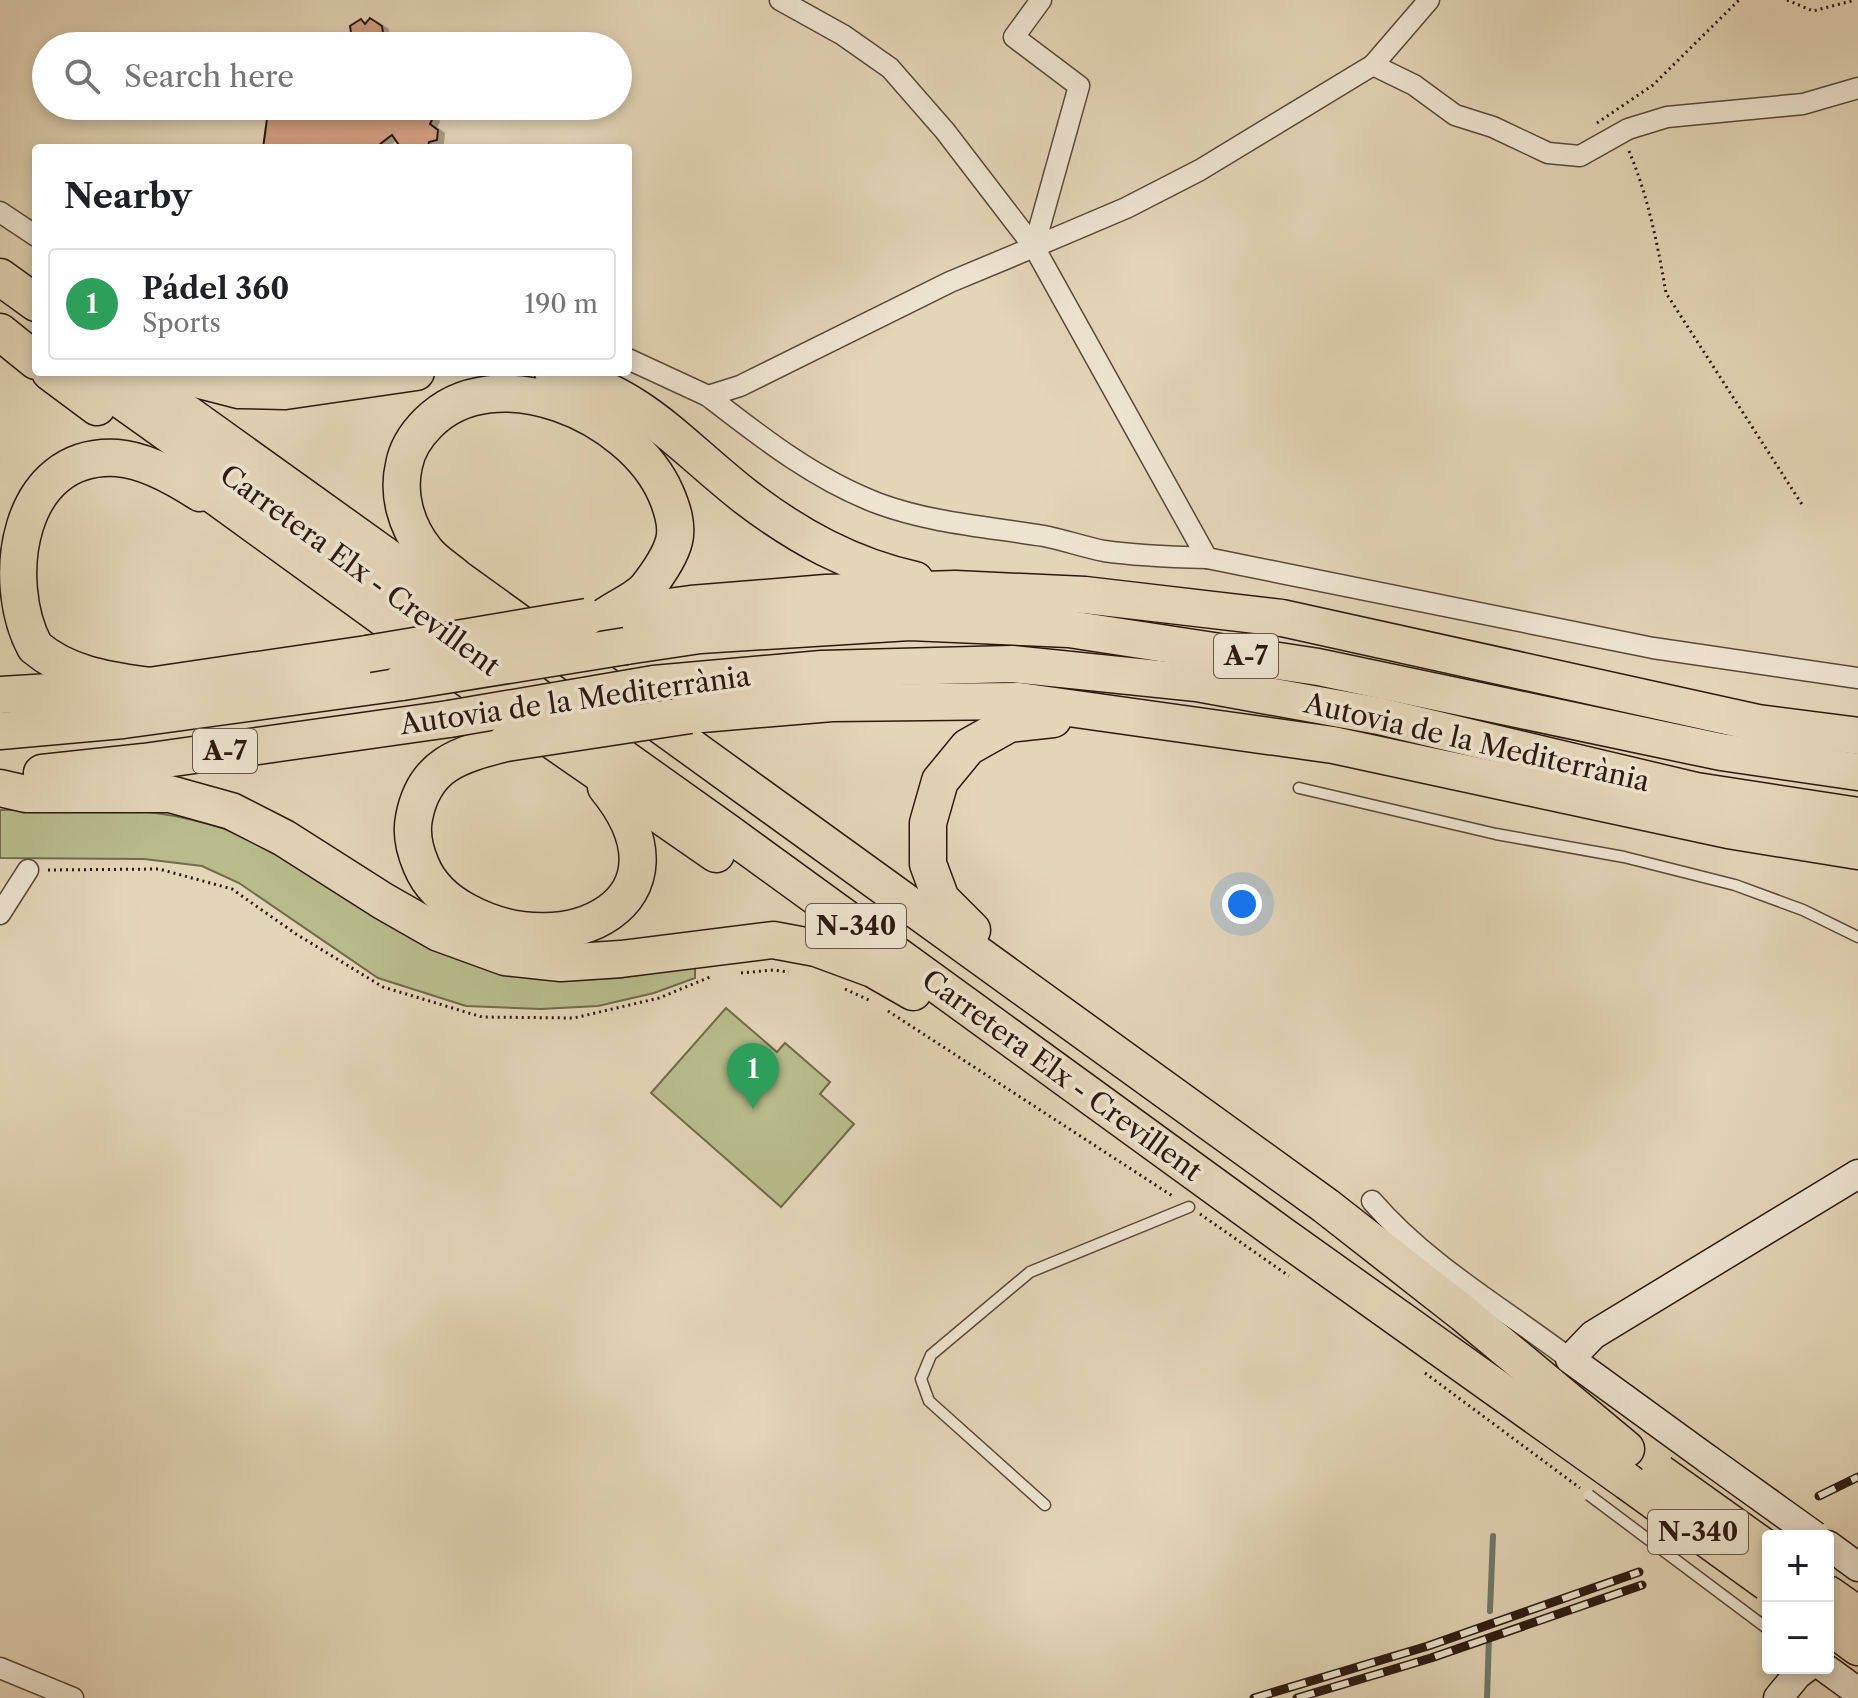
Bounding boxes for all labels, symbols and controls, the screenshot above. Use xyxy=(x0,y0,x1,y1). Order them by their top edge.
search box xyxy=(32,32,632,120)
icon: search xyxy=(60,54,104,98)
text: Search here xyxy=(124,58,294,95)
text: Nearby xyxy=(64,175,192,217)
text: Pádel 360 xyxy=(142,270,289,307)
text: 1 xyxy=(86,288,98,320)
text: 190 m xyxy=(524,288,598,320)
text: Sports xyxy=(142,307,221,339)
street label: Carretera Elx - Crevillent xyxy=(214,457,506,683)
road number: A-7 xyxy=(1214,634,1278,678)
street label: Autovia de la Mediterrània xyxy=(397,659,753,742)
street label: Autovia de la Mediterrània xyxy=(1300,685,1653,798)
road number: A-7 xyxy=(193,729,257,773)
your location xyxy=(1222,884,1262,924)
road number: N-340 xyxy=(806,904,906,948)
street label: Carretera Elx - Crevillent xyxy=(916,962,1208,1188)
pin: 1 xyxy=(727,1043,779,1109)
road number: N-340 xyxy=(1648,1510,1748,1554)
map controls xyxy=(1762,1530,1834,1674)
button: + xyxy=(1762,1530,1834,1602)
button: − xyxy=(1762,1602,1834,1674)

